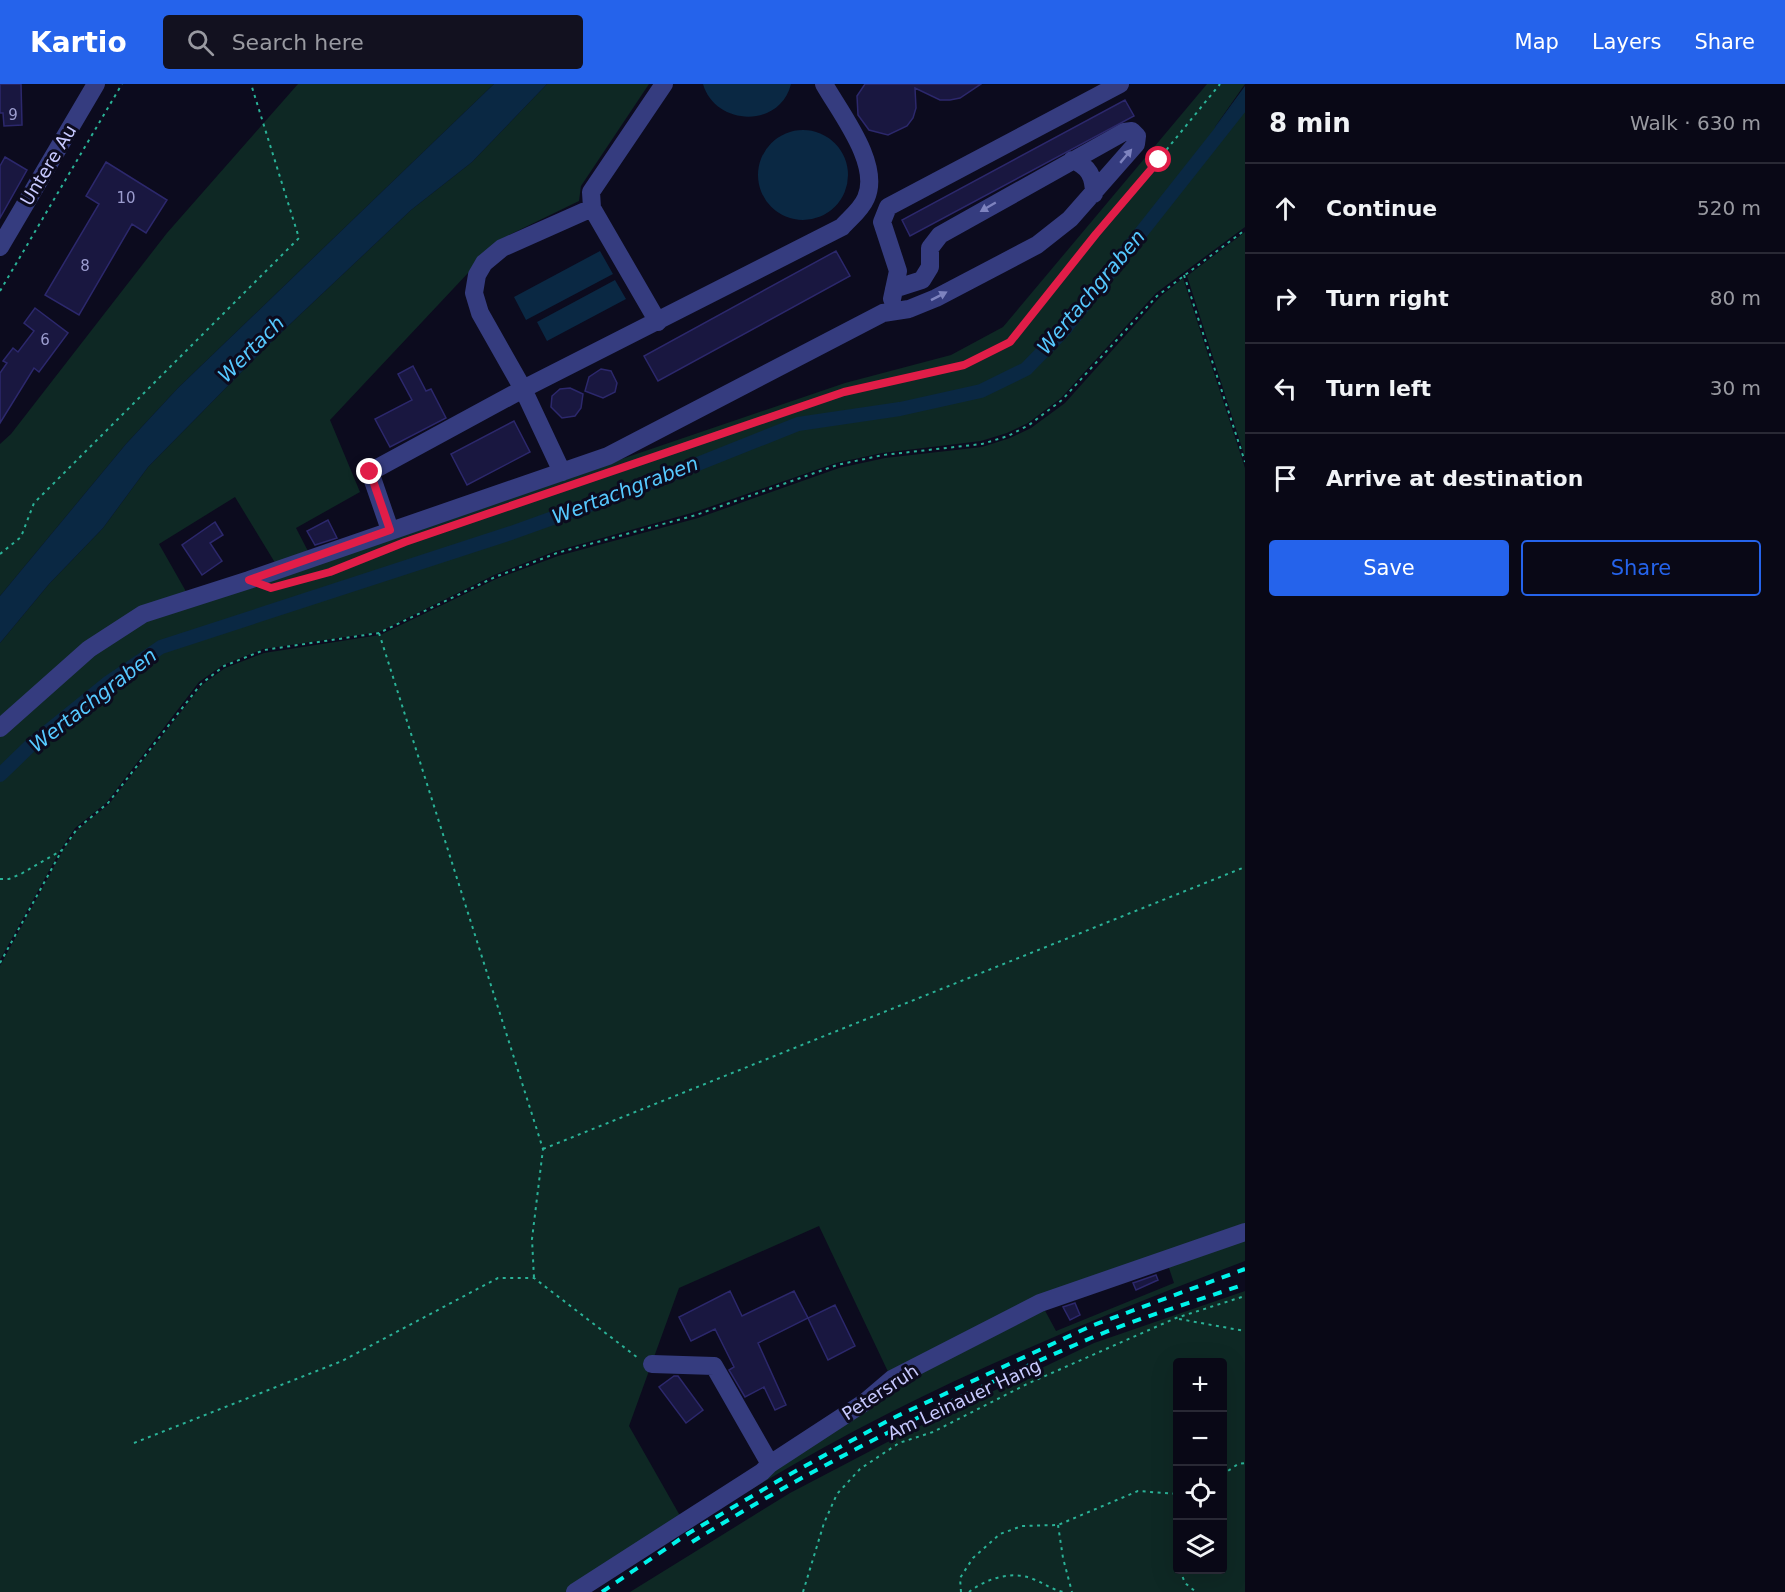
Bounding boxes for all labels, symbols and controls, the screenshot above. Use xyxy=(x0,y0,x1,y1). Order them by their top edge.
search box xyxy=(163,15,583,69)
text: Kartio xyxy=(30,26,127,59)
icon: search xyxy=(184,26,217,59)
text: Search here xyxy=(232,30,364,55)
text: Map xyxy=(1515,30,1559,54)
text: Layers xyxy=(1592,30,1661,54)
text: Share xyxy=(1694,30,1755,54)
house number: 9 xyxy=(8,106,18,124)
text: 8 min xyxy=(1269,108,1351,138)
text: Walk · 630 m xyxy=(1630,111,1761,135)
street label: Untere Au xyxy=(16,121,80,209)
route start xyxy=(1145,146,1171,172)
one-way arrow xyxy=(1119,148,1132,164)
house number: 10 xyxy=(116,189,136,207)
icon: ahead xyxy=(1269,192,1302,225)
text: Continue xyxy=(1326,196,1437,221)
text: 520 m xyxy=(1697,196,1761,220)
one-way arrow xyxy=(979,202,996,212)
water label: Wertachgraben xyxy=(1032,225,1150,359)
house number: 8 xyxy=(80,257,90,275)
icon: right xyxy=(1269,282,1302,315)
text: Turn right xyxy=(1326,286,1449,311)
text: 80 m xyxy=(1710,286,1761,310)
one-way arrow xyxy=(930,292,947,301)
water label: Wertach xyxy=(213,311,289,387)
house number: 6 xyxy=(40,331,50,349)
icon: left xyxy=(1269,372,1302,405)
text: Turn left xyxy=(1326,376,1431,401)
text: 30 m xyxy=(1710,376,1761,400)
water label: Wertachgraben xyxy=(548,451,702,529)
route end xyxy=(356,458,382,484)
icon: arrive xyxy=(1269,462,1302,495)
text: Arrive at destination xyxy=(1326,466,1583,491)
button: Save xyxy=(1269,540,1509,596)
button: Share xyxy=(1521,540,1761,596)
water label: Wertachgraben xyxy=(25,643,161,757)
street label: Am Leinauer Hang xyxy=(884,1354,1044,1444)
map controls xyxy=(1173,1358,1227,1574)
button: + xyxy=(1173,1358,1227,1412)
street label: Petersruh xyxy=(838,1360,922,1424)
button: − xyxy=(1173,1412,1227,1466)
button: locate xyxy=(1173,1466,1227,1520)
button: layers xyxy=(1173,1520,1227,1574)

